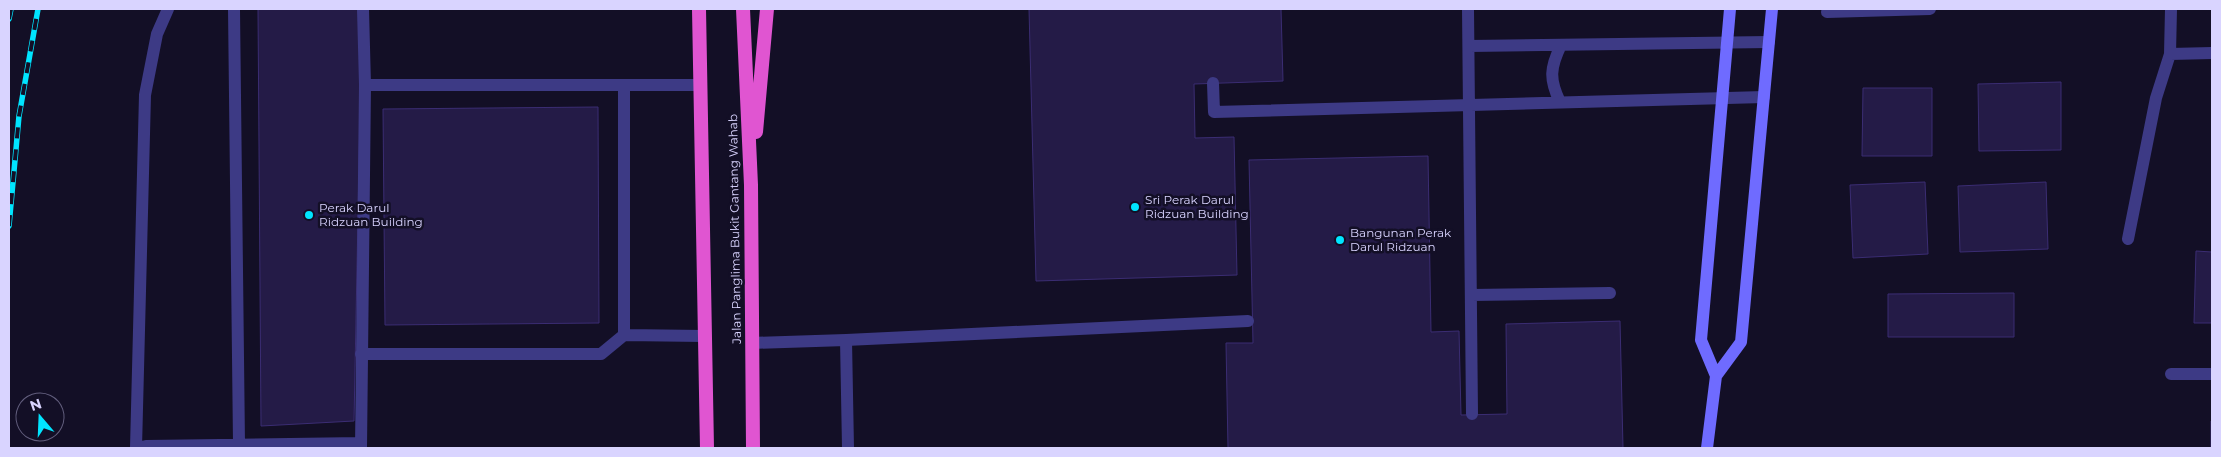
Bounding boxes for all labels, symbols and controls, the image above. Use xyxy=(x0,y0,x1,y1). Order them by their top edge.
street label: Jalan Panglima Bukit Gantang Wahab xyxy=(725,114,744,345)
place label: Sri Perak Darul Ridzuan Building xyxy=(1145,192,1249,221)
place label: Perak Darul Ridzuan Building xyxy=(319,200,423,229)
marker: Sri Perak Darul Ridzuan Building xyxy=(1129,201,1141,213)
marker: Perak Darul Ridzuan Building xyxy=(303,209,315,221)
place label: Bangunan Perak Darul Ridzuan xyxy=(1350,225,1452,254)
marker: Bangunan Perak Darul Ridzuan xyxy=(1334,234,1346,246)
north arrow xyxy=(15,392,65,442)
text: N xyxy=(27,394,44,415)

